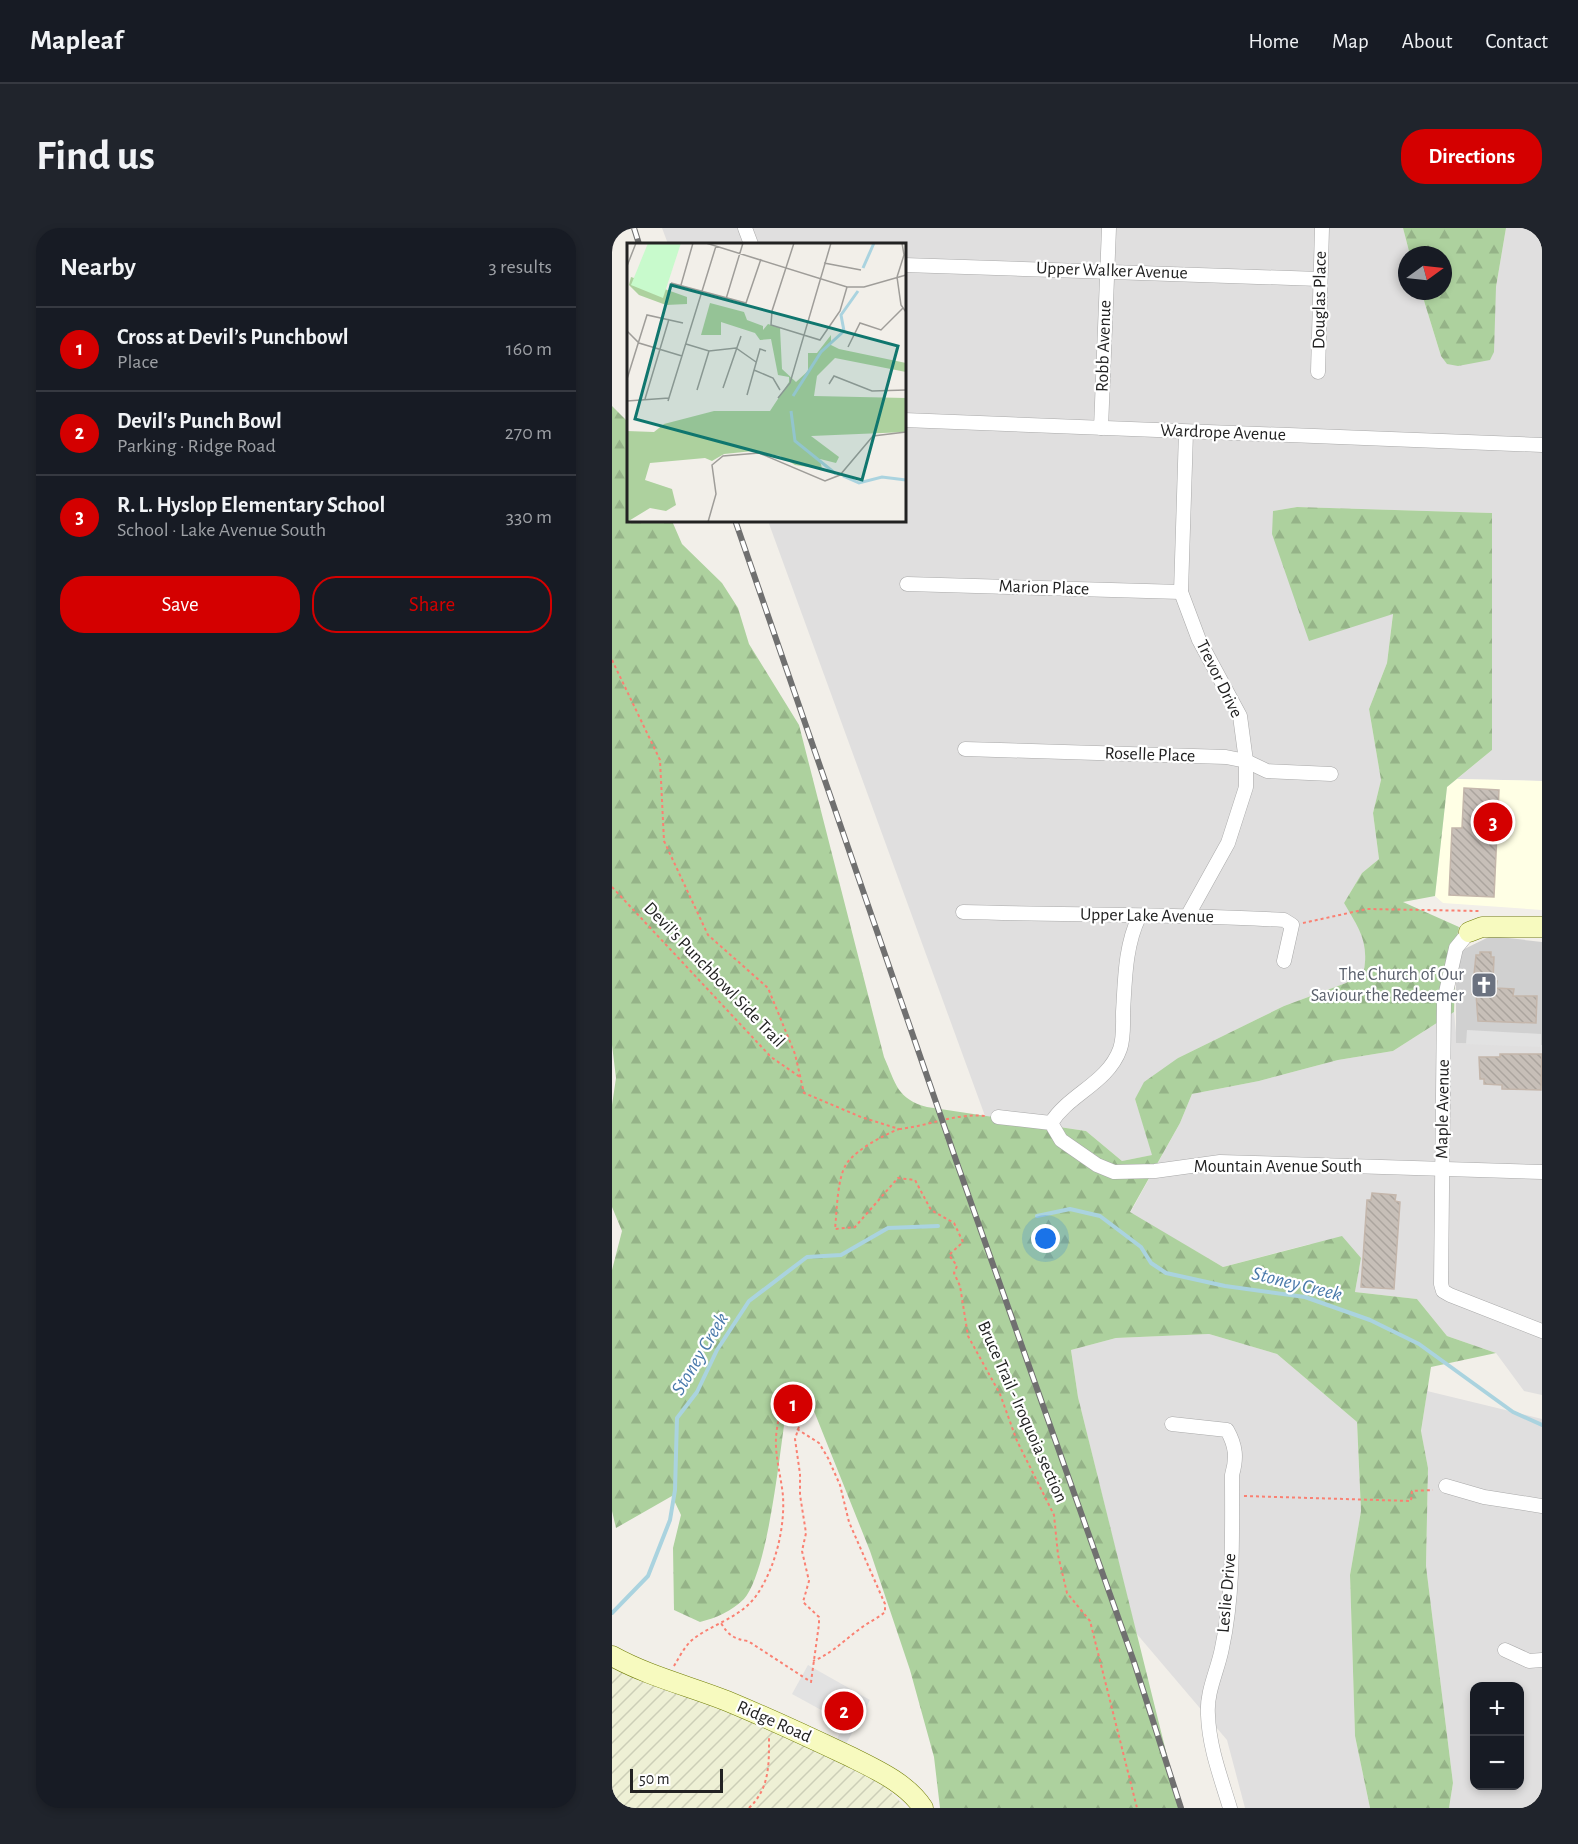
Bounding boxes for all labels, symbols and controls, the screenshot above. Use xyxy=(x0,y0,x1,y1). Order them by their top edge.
text: Mapleaf xyxy=(30,27,123,55)
text: Home xyxy=(1248,31,1299,52)
text: Map xyxy=(1332,31,1369,52)
text: About xyxy=(1402,31,1452,52)
text: Contact xyxy=(1485,31,1548,52)
button: Directions xyxy=(1401,129,1542,184)
text: Find us xyxy=(36,135,155,177)
inset map xyxy=(627,243,906,522)
north arrow xyxy=(1398,246,1452,300)
street label: Douglas Place xyxy=(1310,251,1330,349)
text: Nearby xyxy=(60,254,136,280)
text: 3 results xyxy=(488,257,552,277)
street label: Upper Walker Avenue xyxy=(1036,259,1188,283)
street label: Robb Avenue xyxy=(1093,300,1115,392)
text: Cross at Devil’s Punchbowl xyxy=(117,326,349,348)
text: 1 xyxy=(76,339,83,359)
text: 160 m xyxy=(506,339,552,359)
text: Place xyxy=(117,352,158,372)
text: Devil's Punch Bowl xyxy=(117,410,282,432)
street label: Wardrope Avenue xyxy=(1160,422,1286,444)
text: 2 xyxy=(75,423,84,443)
text: 270 m xyxy=(505,423,552,443)
text: Parking · Ridge Road xyxy=(117,436,276,456)
text: R. L. Hyslop Elementary School xyxy=(117,494,385,516)
text: 3 xyxy=(75,507,84,527)
text: 330 m xyxy=(506,507,552,527)
text: School · Lake Avenue South xyxy=(117,520,326,540)
button: Save xyxy=(60,576,300,633)
button: Share xyxy=(312,576,552,633)
street label: Marion Place xyxy=(998,577,1090,599)
street label: Trevor Drive xyxy=(1192,637,1246,721)
street label: Roselle Place xyxy=(1104,744,1196,766)
pin: 3 xyxy=(1474,800,1512,844)
street label: Devil's Punchbowl Side Trail xyxy=(640,899,788,1051)
street label: Upper Lake Avenue xyxy=(1080,906,1214,926)
place label: The Church of Our Saviour the Redeemer xyxy=(1311,966,1464,1005)
church icon: The Church of Our Saviour the Redeemer xyxy=(1469,970,1499,1000)
street label: Maple Avenue xyxy=(1433,1059,1453,1159)
street label: Mountain Avenue South xyxy=(1194,1158,1362,1176)
your location xyxy=(1031,1224,1060,1253)
water label: Stoney Creek xyxy=(1250,1263,1344,1305)
water label: Stoney Creek xyxy=(668,1309,732,1399)
street label: Bruce Trail - Iroquoia section xyxy=(974,1319,1070,1505)
pin: 1 xyxy=(774,1382,813,1426)
street label: Leslie Drive xyxy=(1215,1553,1239,1633)
map controls xyxy=(1470,1682,1524,1790)
button: + xyxy=(1470,1682,1524,1736)
pin: 2 xyxy=(824,1688,864,1734)
street label: Ridge Road xyxy=(734,1698,814,1746)
button: − xyxy=(1470,1736,1524,1790)
scale bar xyxy=(630,1766,723,1794)
text: 50 m xyxy=(639,1771,670,1787)

